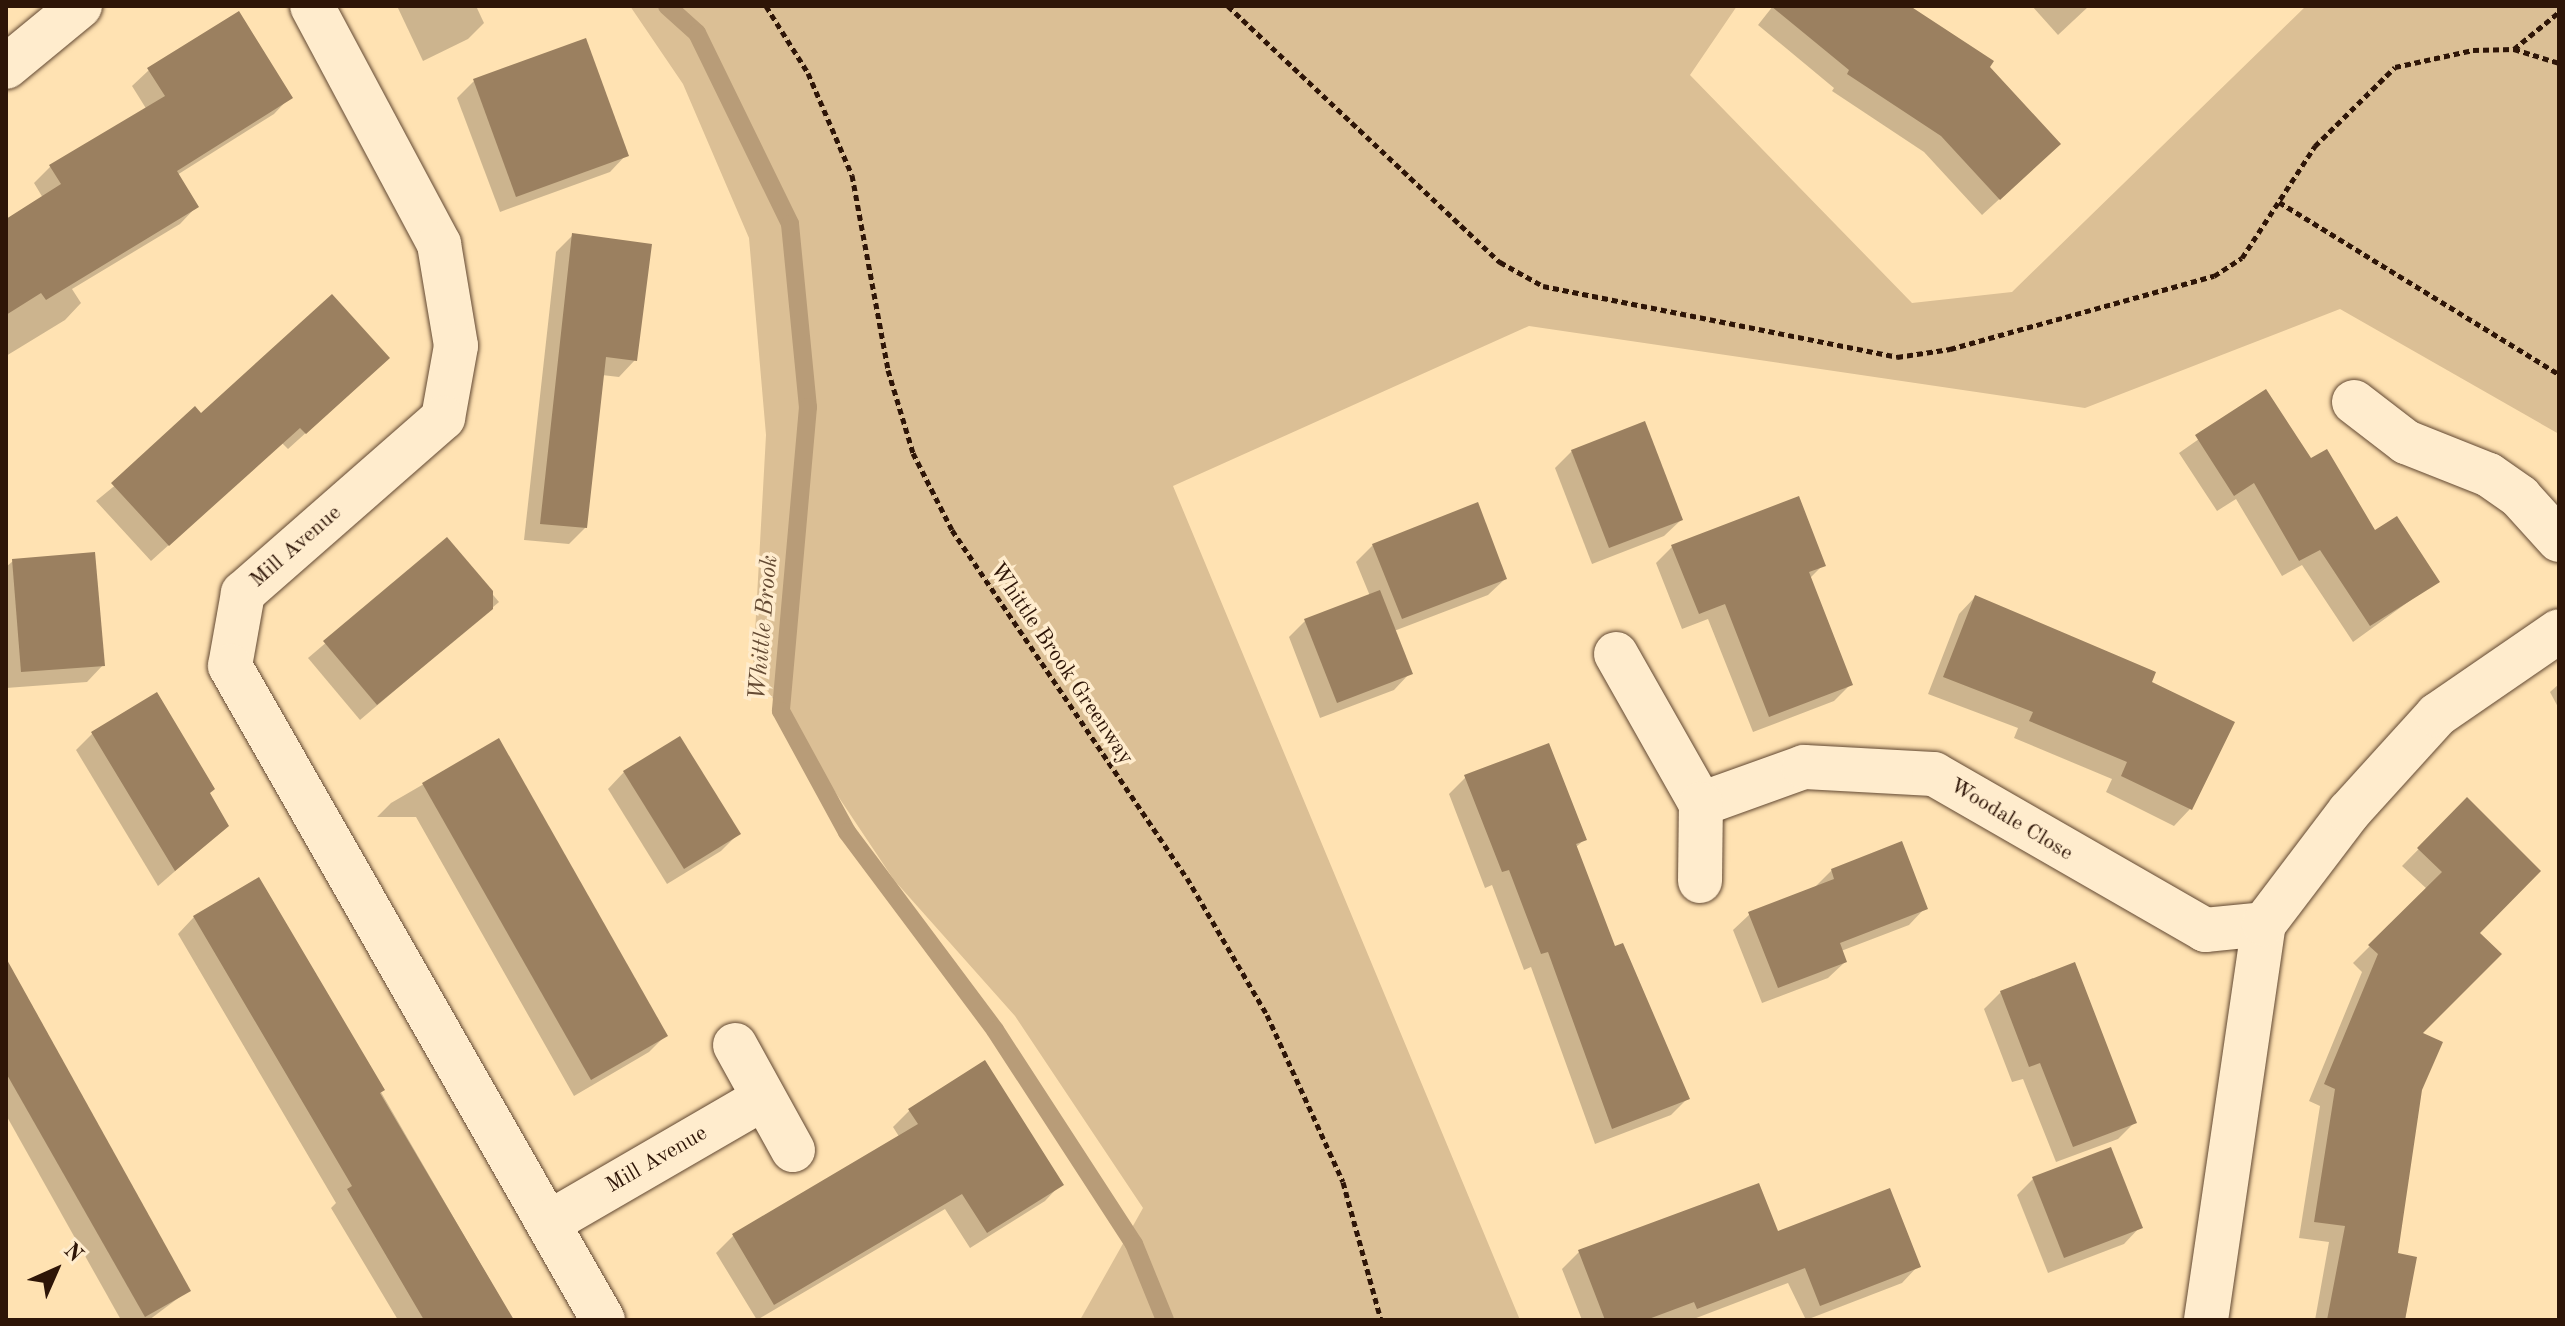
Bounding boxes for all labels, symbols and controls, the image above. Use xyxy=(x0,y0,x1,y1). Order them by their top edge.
street label: Mill Avenue xyxy=(245,500,347,594)
water label: Whittle Brook xyxy=(744,554,786,702)
street label: Whittle Brook Greenway xyxy=(983,558,1139,770)
street label: Woodale Close xyxy=(1945,773,2077,867)
street label: Mill Avenue xyxy=(602,1120,712,1200)
north arrow xyxy=(16,1230,96,1310)
text: N xyxy=(59,1239,87,1267)

